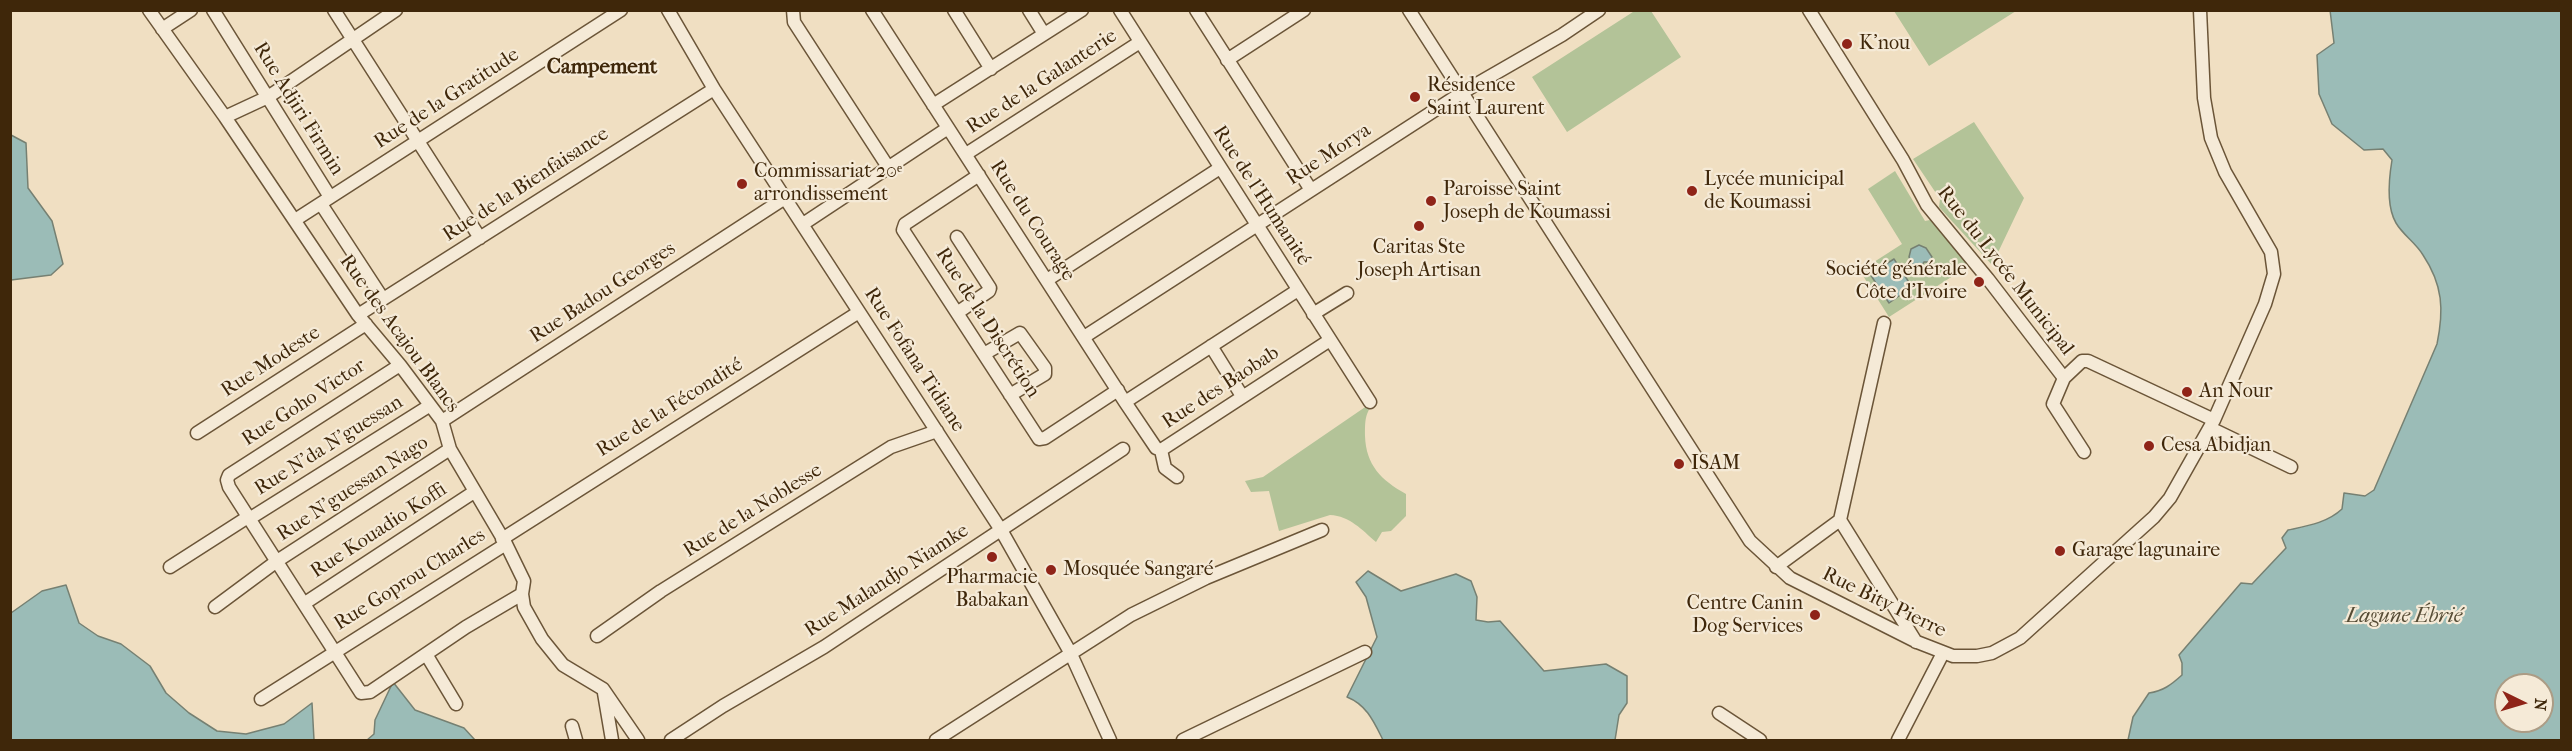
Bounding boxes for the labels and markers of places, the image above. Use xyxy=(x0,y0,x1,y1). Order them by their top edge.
place label: K'nou xyxy=(1859,32,1910,56)
marker: K'nou xyxy=(1840,37,1854,51)
place label: Résidence Saint Laurent xyxy=(1427,74,1545,121)
marker: Résidence Saint Laurent xyxy=(1408,90,1422,104)
place label: Commissariat 20ᵉ arrondissement xyxy=(754,160,902,207)
place label: Lycée municipal de Koumassi xyxy=(1704,168,1844,215)
marker: Commissariat 20ᵉ arrondissement xyxy=(735,177,749,191)
place label: Paroisse Saint Joseph de Koumassi xyxy=(1443,178,1611,225)
marker: Lycée municipal de Koumassi xyxy=(1685,184,1699,198)
marker: Paroisse Saint Joseph de Koumassi xyxy=(1424,194,1438,208)
marker: Caritas Ste Joseph Artisan xyxy=(1412,219,1426,233)
place label: Caritas Ste Joseph Artisan xyxy=(1357,236,1481,283)
place label: Société générale Côte d'Ivoire xyxy=(1826,258,1967,305)
marker: Société générale Côte d'Ivoire xyxy=(1972,275,1986,289)
place label: An Nour xyxy=(2199,380,2272,404)
marker: An Nour xyxy=(2180,385,2194,399)
place label: Cesa Abidjan xyxy=(2161,434,2271,458)
marker: Cesa Abidjan xyxy=(2142,439,2156,453)
place label: ISAM xyxy=(1691,452,1740,476)
marker: ISAM xyxy=(1672,457,1686,471)
place label: Garage lagunaire xyxy=(2072,539,2220,563)
marker: Garage lagunaire xyxy=(2053,544,2067,558)
marker: Pharmacie Babakan xyxy=(985,550,999,564)
place label: Mosquée Sangaré xyxy=(1063,558,1214,582)
marker: Mosquée Sangaré xyxy=(1044,563,1058,577)
place label: Pharmacie Babakan xyxy=(946,566,1038,613)
place label: Centre Canin Dog Services xyxy=(1687,592,1803,639)
marker: Centre Canin Dog Services xyxy=(1808,608,1822,622)

